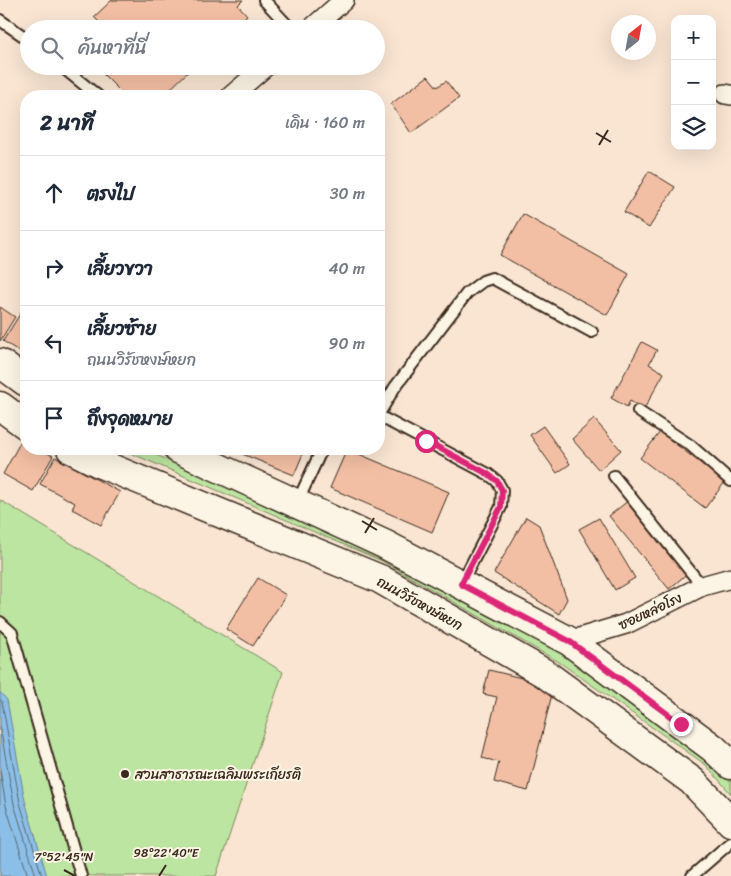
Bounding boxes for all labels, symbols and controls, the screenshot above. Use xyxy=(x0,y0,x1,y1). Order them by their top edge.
north arrow xyxy=(611,15,656,60)
map controls xyxy=(671,15,716,150)
button: + xyxy=(671,15,716,60)
search box xyxy=(20,20,385,75)
text: ค้นหาที่นี่ xyxy=(78,31,147,64)
icon: search xyxy=(38,34,66,62)
button: − xyxy=(671,60,716,105)
text: 2 นาที xyxy=(40,104,94,142)
button: layers xyxy=(671,105,716,150)
text: เดิน · 160 m xyxy=(285,108,365,137)
text: ตรงไป xyxy=(87,177,135,210)
icon: ahead xyxy=(40,179,68,207)
text: 30 m xyxy=(330,179,365,208)
text: เลี้ยวขวา xyxy=(87,252,153,285)
icon: right xyxy=(40,254,68,282)
text: 40 m xyxy=(328,254,365,283)
text: เลี้ยวซ้าย xyxy=(87,312,156,345)
icon: left xyxy=(40,329,68,357)
text: 90 m xyxy=(329,329,365,358)
text: ถนนวิรัชหงษ์หยก xyxy=(87,345,196,374)
text: ถึงจุดหมาย xyxy=(87,402,173,435)
icon: arrive xyxy=(40,404,68,432)
route start xyxy=(415,430,438,453)
street label: ถนนวิรัชหงษ์หยก xyxy=(372,569,468,638)
street label: ซอยหล่อโรง xyxy=(614,586,687,637)
route end xyxy=(670,713,693,736)
place label: สวนสาธารณะเฉลิมพระเกียรติ xyxy=(134,762,302,787)
marker: สวนสาธารณะเฉลิมพระเกียรติ xyxy=(119,768,131,780)
text: 98°22'40"E xyxy=(134,842,200,864)
text: 7°52'45"N xyxy=(35,846,94,868)

